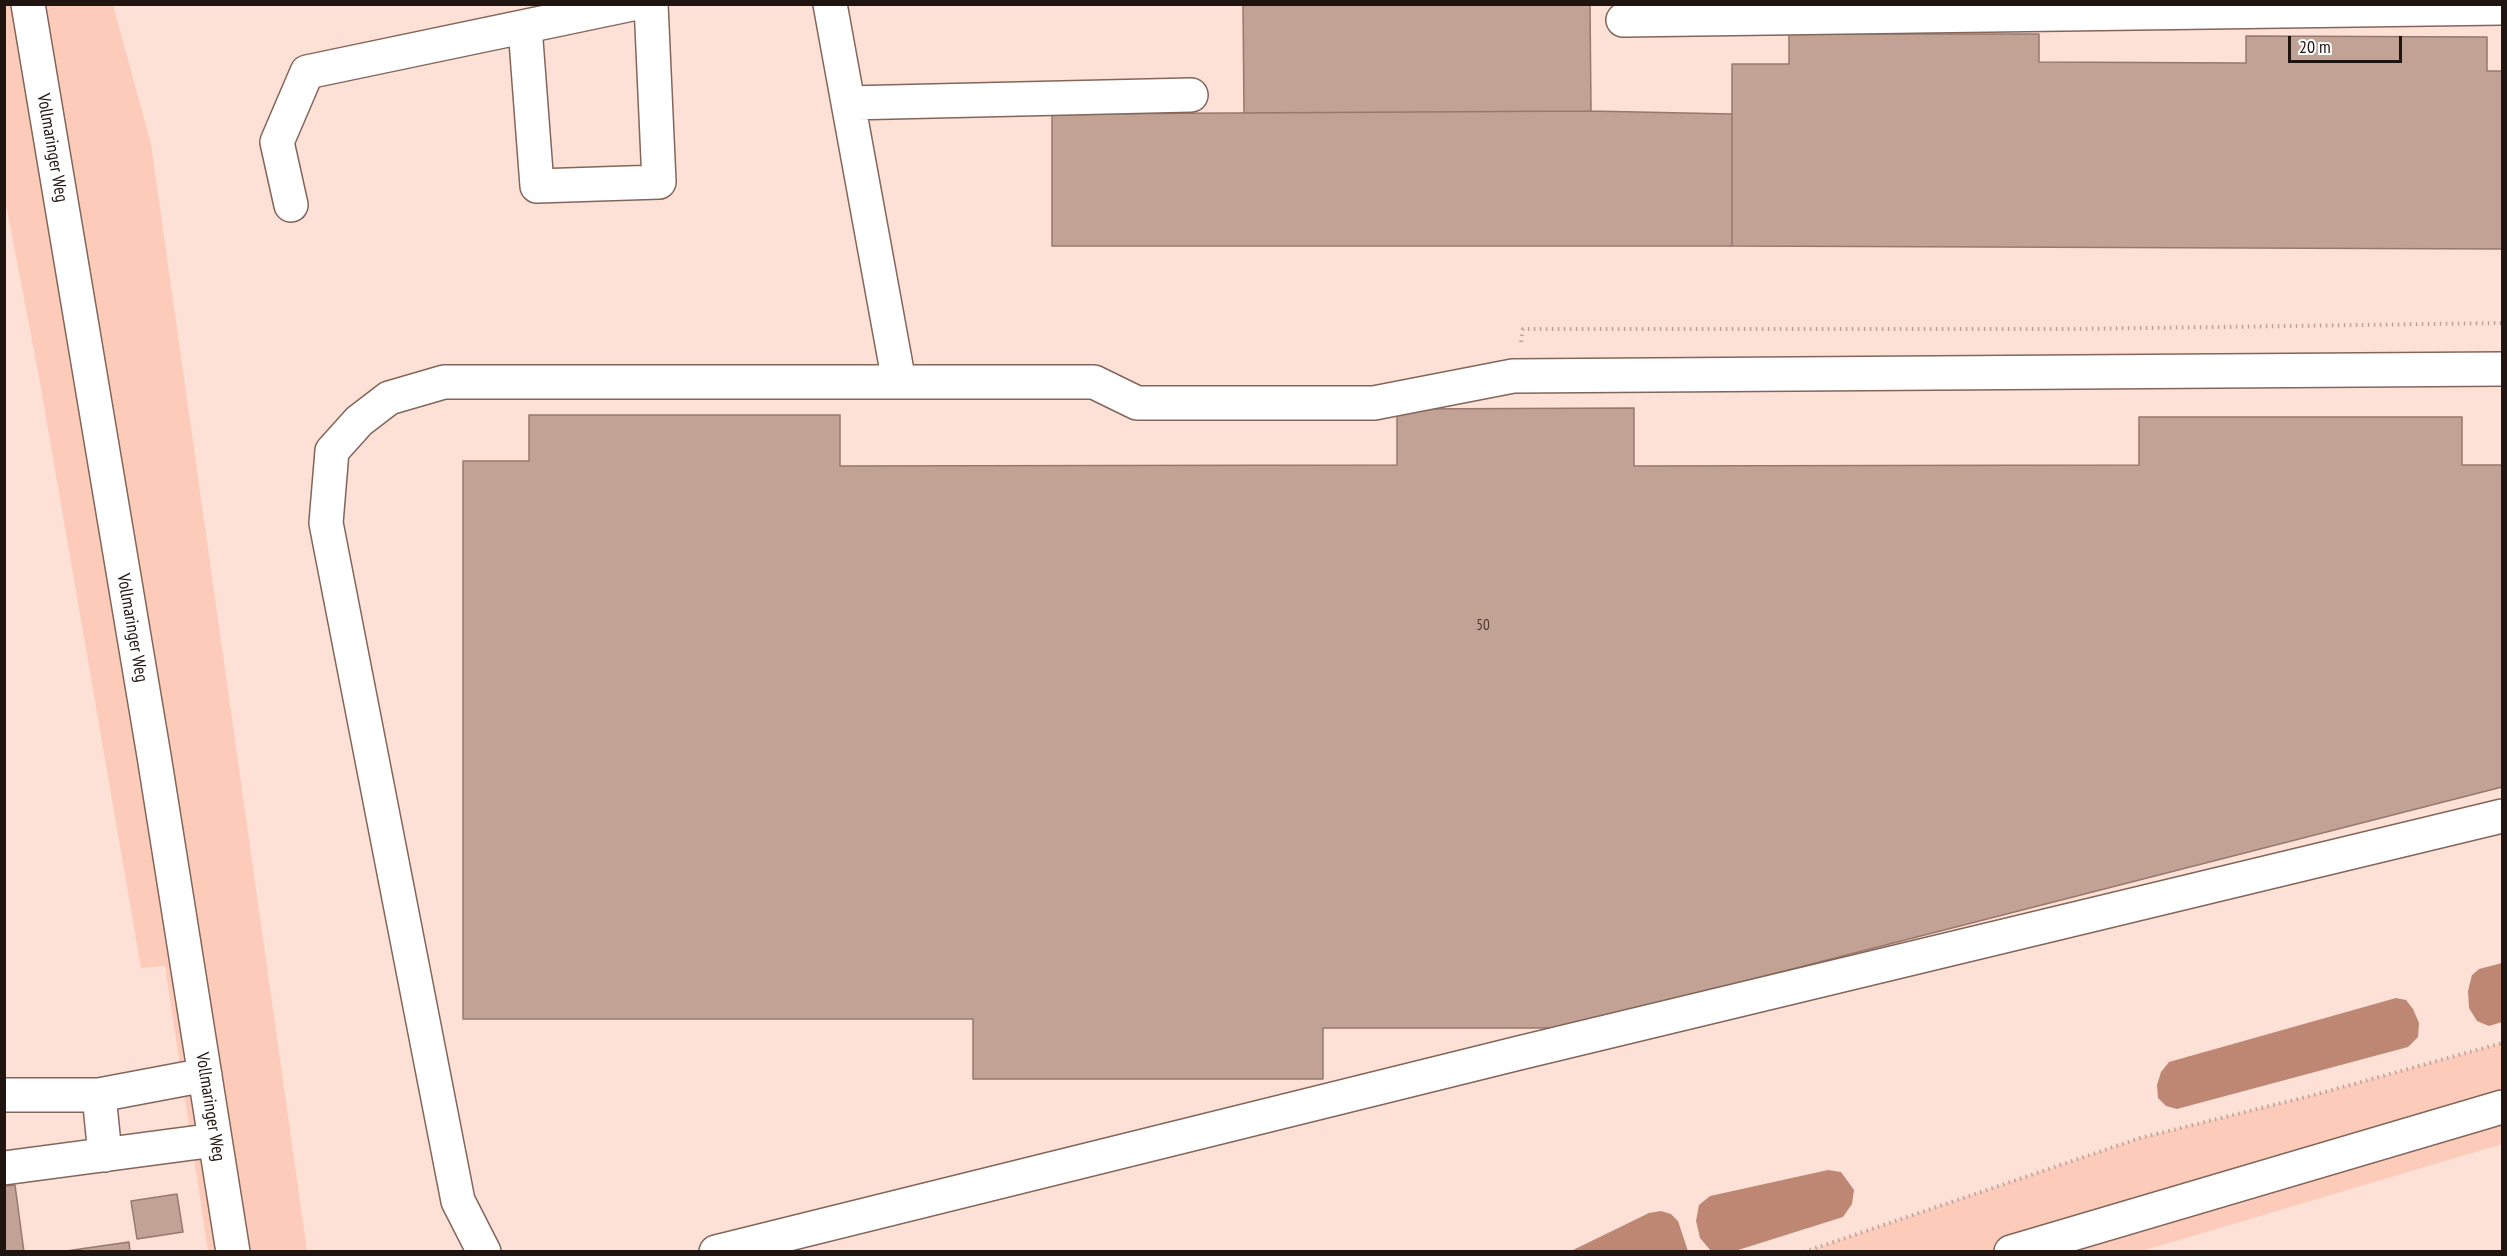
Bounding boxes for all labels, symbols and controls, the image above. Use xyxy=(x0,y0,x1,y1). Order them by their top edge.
scale bar xyxy=(2291,24,2405,62)
text: 20 m xyxy=(2299,35,2331,58)
street label: Vollmaringer Weg xyxy=(32,92,72,204)
street label: Vollmaringer Weg xyxy=(112,572,152,684)
house number: 50 xyxy=(1476,617,1490,635)
street label: Vollmaringer Weg xyxy=(191,1051,229,1163)

